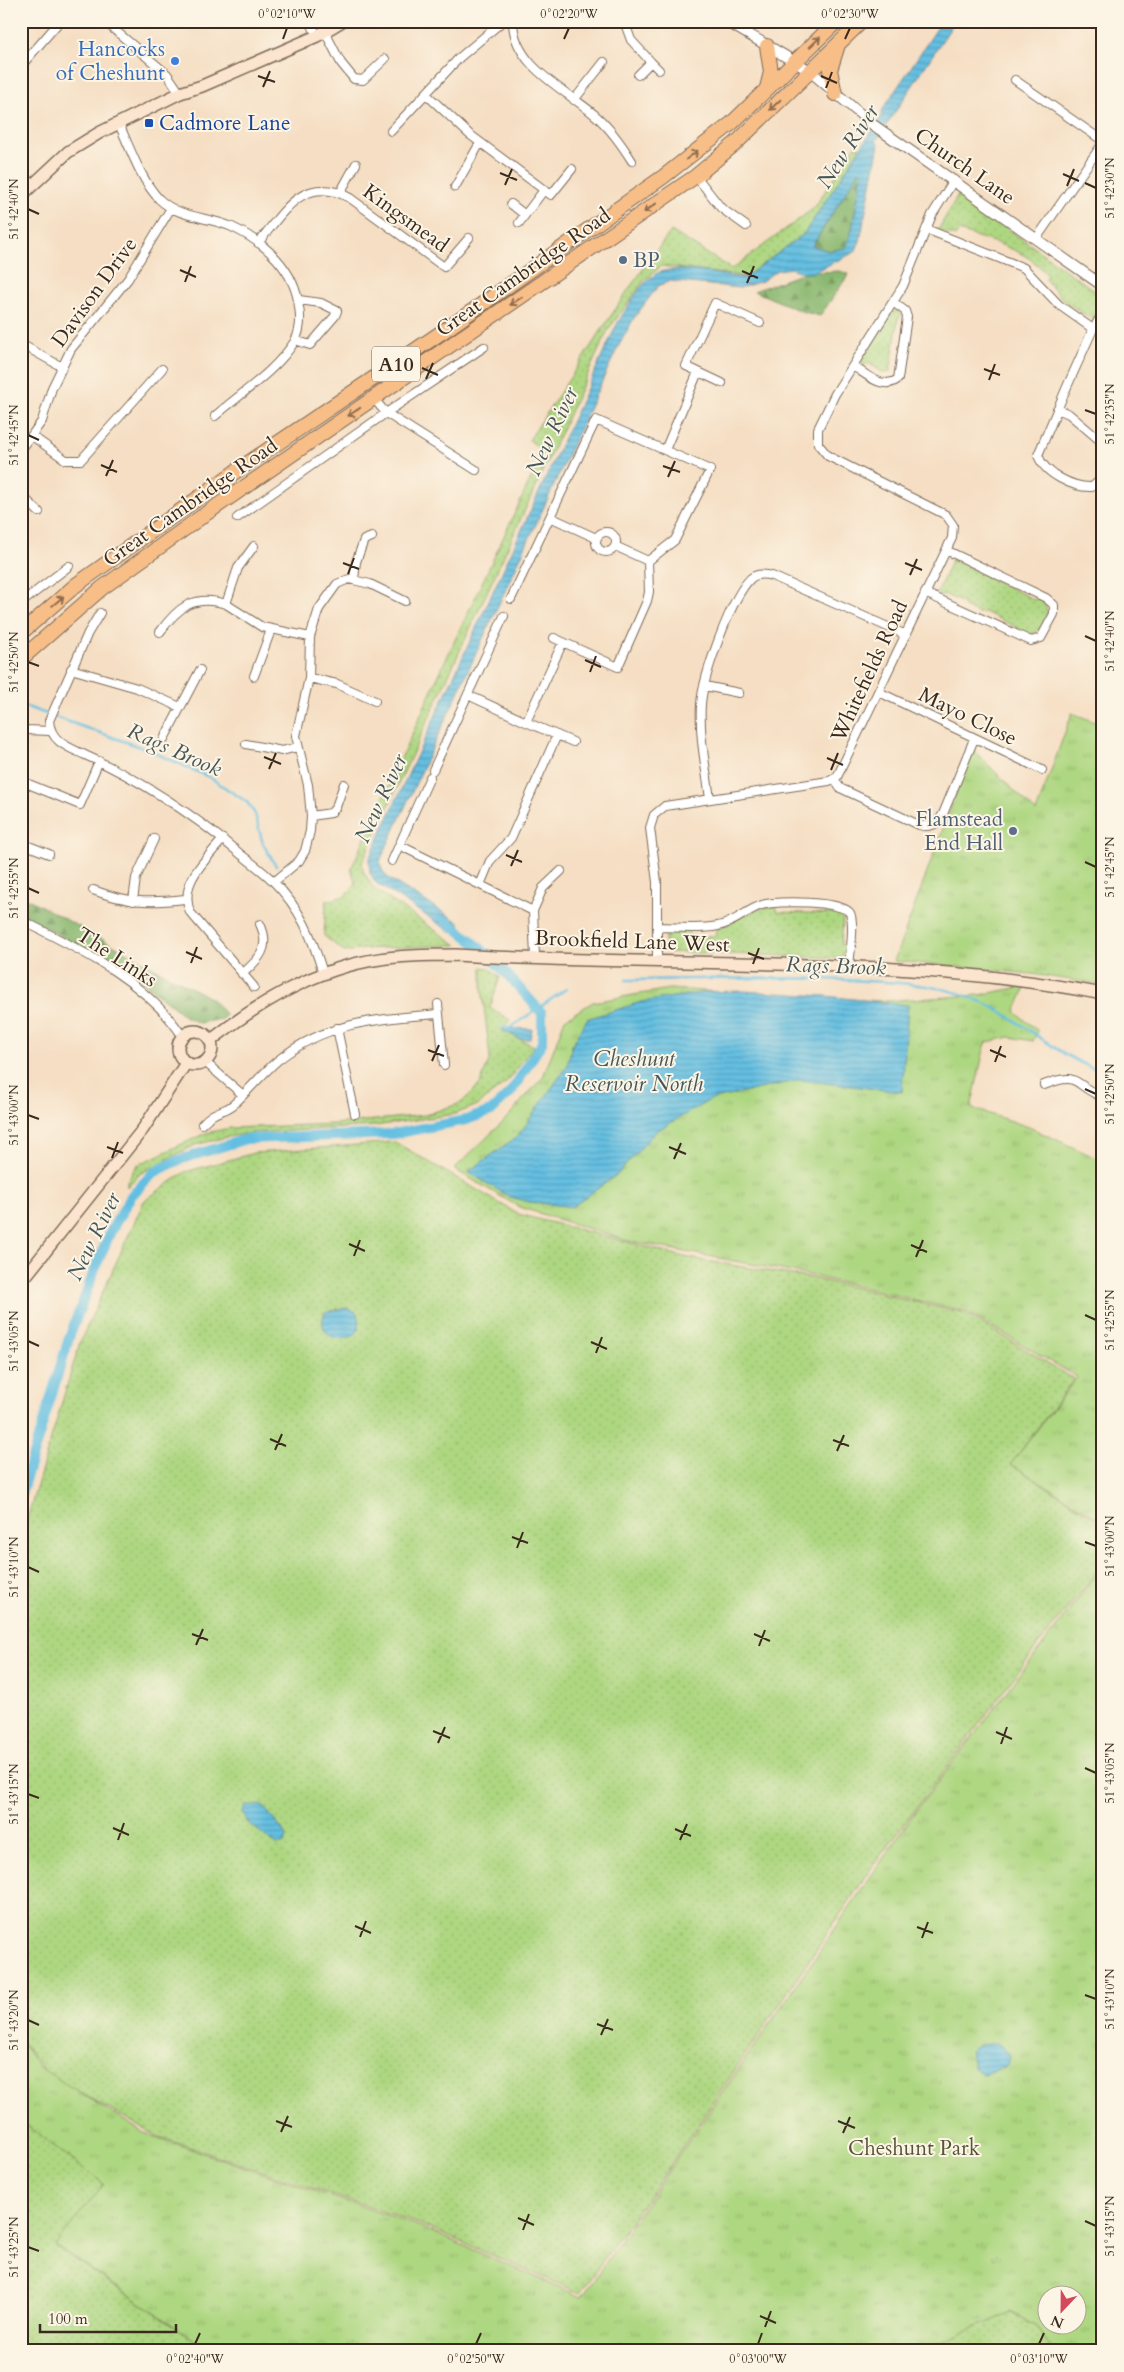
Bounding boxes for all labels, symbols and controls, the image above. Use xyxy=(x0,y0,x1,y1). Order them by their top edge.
text: 0°02'10"W xyxy=(258,6,317,22)
text: 0°02'20"W xyxy=(540,6,599,22)
text: 0°02'30"W xyxy=(821,6,880,22)
place label: Hancocks of Cheshunt xyxy=(56,35,165,88)
one-way arrow xyxy=(809,36,822,48)
marker: Hancocks of Cheshunt xyxy=(169,55,181,67)
water label: New River xyxy=(809,98,887,194)
one-way arrow xyxy=(769,99,781,111)
place label: Cadmore Lane xyxy=(159,109,291,138)
marker: Cadmore Lane xyxy=(143,117,155,129)
street label: Church Lane xyxy=(909,121,1021,212)
one-way arrow xyxy=(685,150,698,161)
text: 51°42'30"N xyxy=(1102,157,1118,218)
street label: Kingsmead xyxy=(357,177,455,259)
text: 51°42'40"N xyxy=(6,178,22,239)
street label: Great Cambridge Road xyxy=(430,201,616,344)
one-way arrow xyxy=(643,203,657,213)
street label: Davison Drive xyxy=(45,231,144,353)
place label: BP xyxy=(633,246,660,275)
marker: BP xyxy=(617,254,629,266)
one-way arrow xyxy=(510,296,524,306)
road number: A10 xyxy=(372,346,420,382)
water label: New River xyxy=(518,381,586,481)
text: 51°42'35"N xyxy=(1102,383,1118,444)
text: 51°42'45"N xyxy=(6,404,22,465)
one-way arrow xyxy=(347,408,361,418)
street label: Great Cambridge Road xyxy=(97,431,283,574)
one-way arrow xyxy=(51,595,64,606)
street label: Whitefields Road xyxy=(823,596,915,748)
text: 51°42'40"N xyxy=(1102,610,1118,671)
text: 51°42'50"N xyxy=(6,631,22,692)
street label: Mayo Close xyxy=(914,680,1022,753)
water label: Rags Brook xyxy=(123,716,227,784)
water label: New River xyxy=(347,748,415,848)
place label: Flamstead End Hall xyxy=(915,805,1003,858)
marker: Flamstead End Hall xyxy=(1007,825,1019,837)
text: 51°42'45"N xyxy=(1102,836,1118,897)
text: 51°42'55"N xyxy=(6,857,22,918)
street label: The Links xyxy=(71,920,163,994)
street label: Brookfield Lane West xyxy=(534,924,730,959)
water label: Rags Brook xyxy=(785,949,887,983)
water label: Cheshunt Reservoir North xyxy=(565,1044,704,1099)
text: 51°42'50"N xyxy=(1102,1063,1118,1124)
text: 51°43'00"N xyxy=(6,1084,22,1145)
water label: New River xyxy=(60,1187,128,1286)
text: 51°42'55"N xyxy=(1102,1289,1118,1350)
text: 51°43'05"N xyxy=(6,1310,22,1371)
text: 51°43'00"N xyxy=(1102,1515,1118,1576)
text: 51°43'10"N xyxy=(6,1536,22,1597)
text: 51°43'05"N xyxy=(1102,1742,1118,1803)
text: 51°43'15"N xyxy=(6,1763,22,1824)
text: 51°43'10"N xyxy=(1102,1968,1118,2029)
text: 51°43'20"N xyxy=(6,1989,22,2050)
park label: Cheshunt Park xyxy=(848,2134,981,2163)
text: 51°43'15"N xyxy=(1102,2195,1118,2256)
text: 51°43'25"N xyxy=(6,2216,22,2277)
north arrow xyxy=(1036,2284,1086,2334)
scale bar xyxy=(40,2302,176,2334)
text: 100 m xyxy=(48,2309,88,2329)
text: N xyxy=(1048,2311,1067,2333)
text: 0°02'40"W xyxy=(166,2351,225,2367)
text: 0°02'50"W xyxy=(447,2351,506,2367)
text: 0°03'00"W xyxy=(729,2351,788,2367)
text: 0°03'10"W xyxy=(1010,2351,1069,2367)

